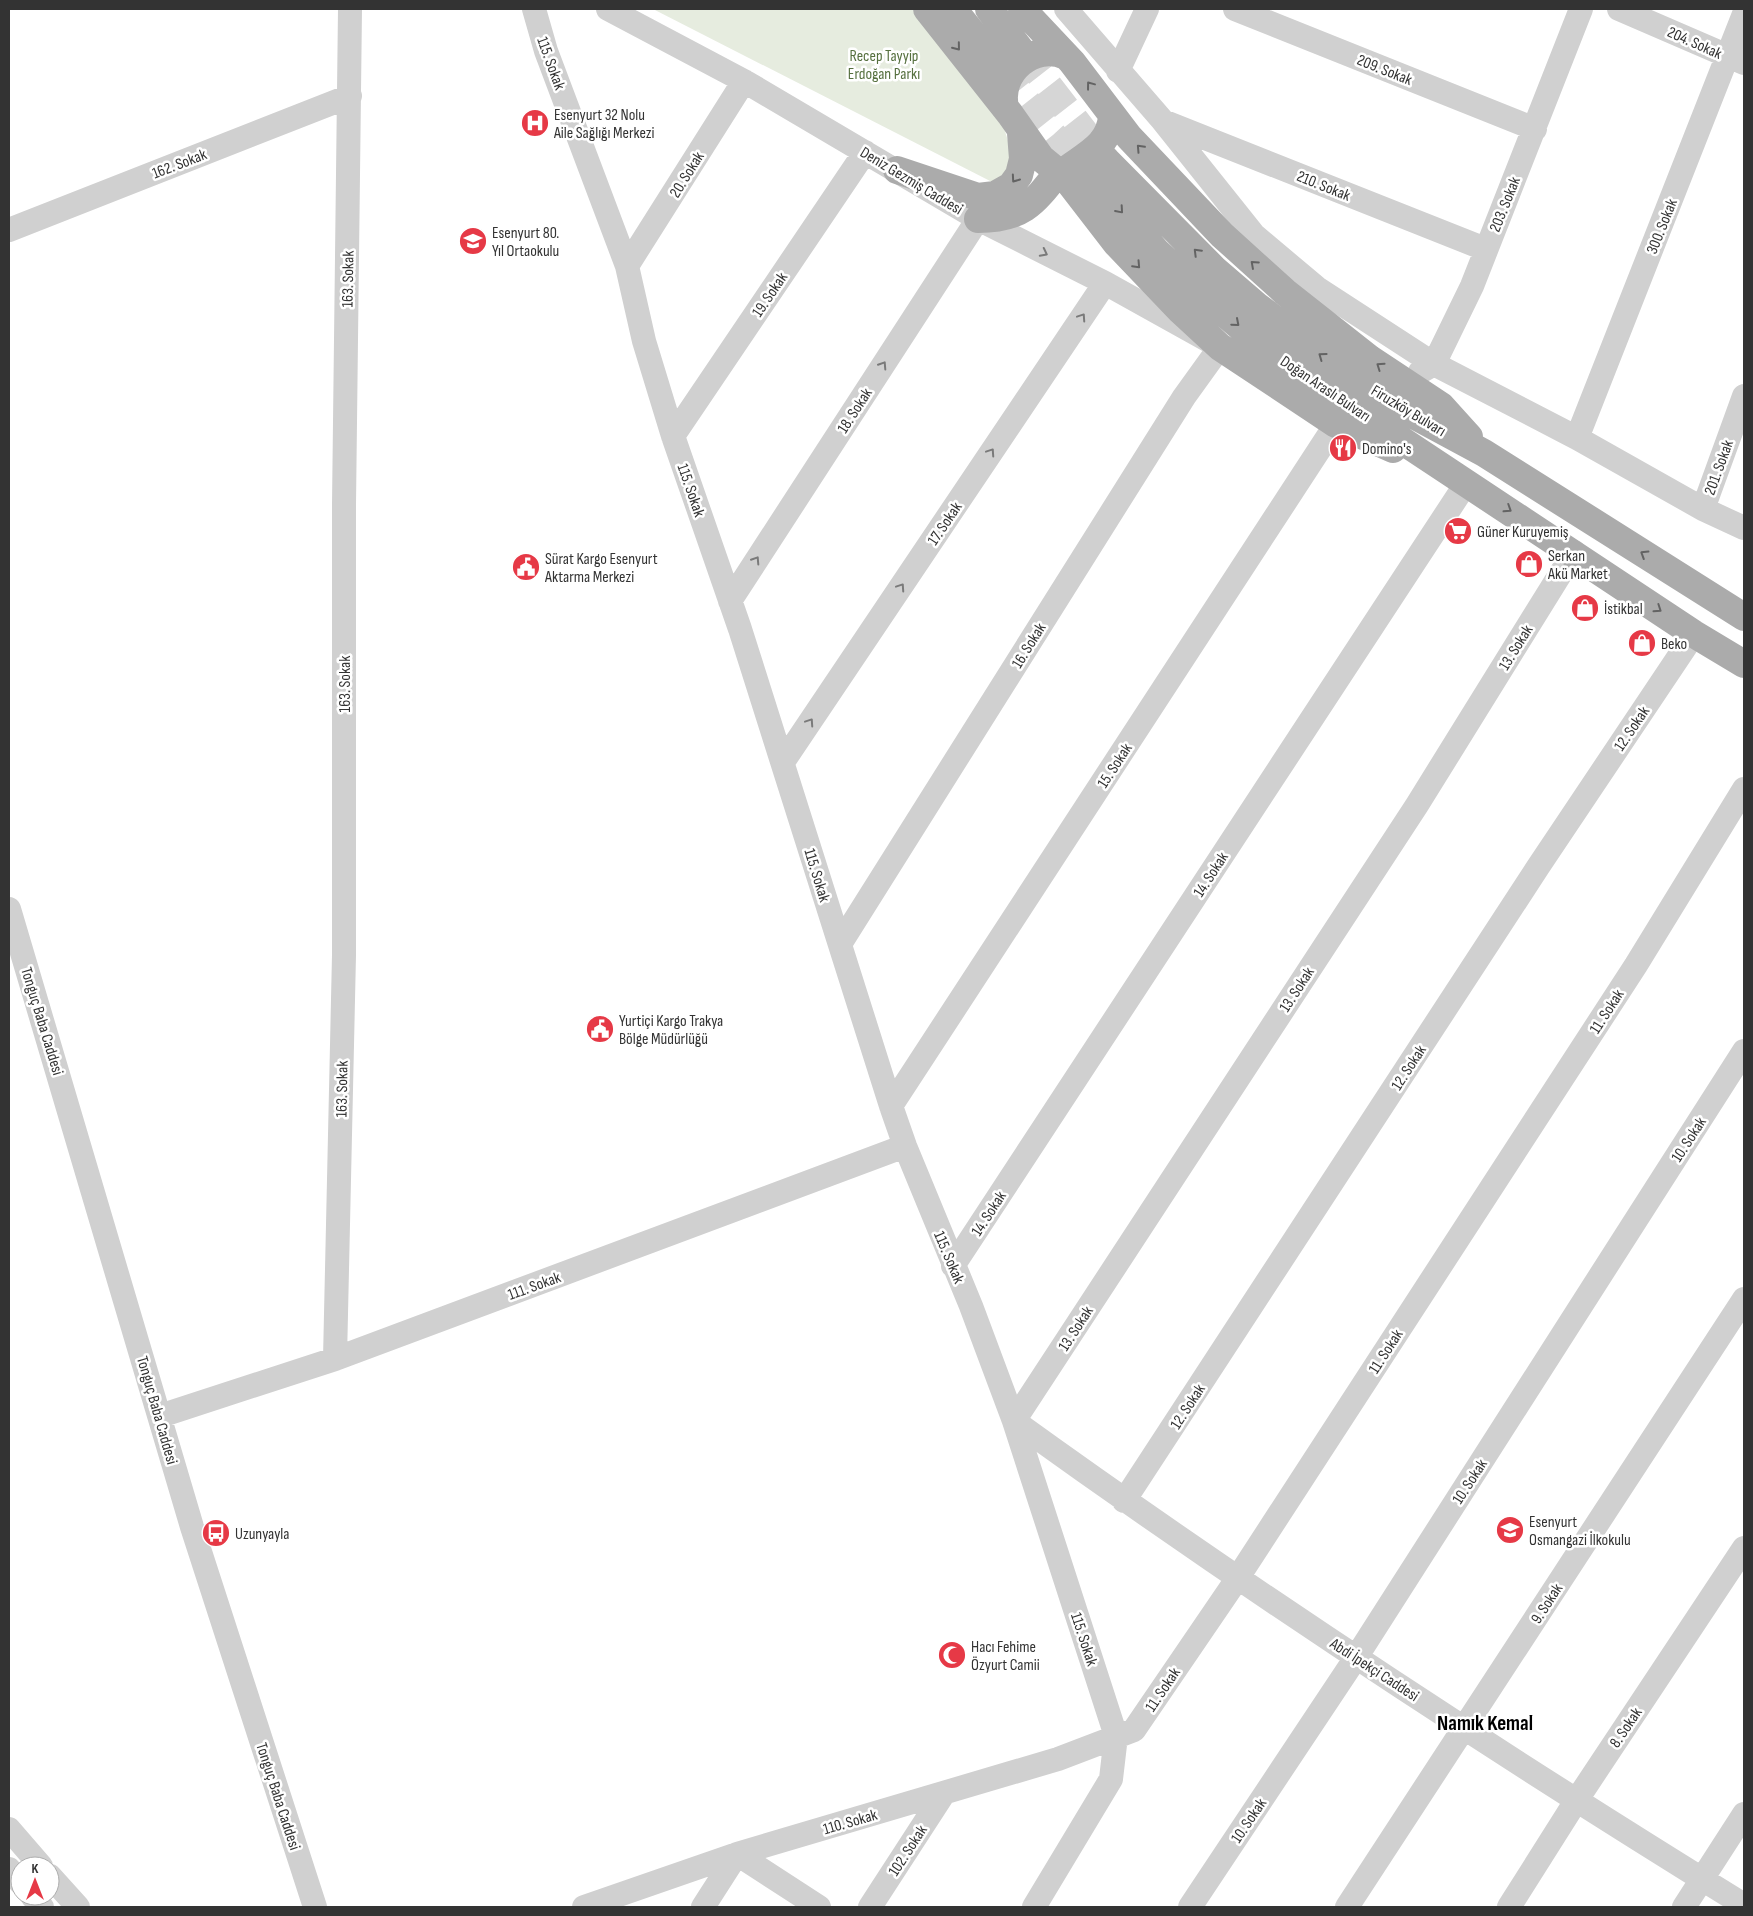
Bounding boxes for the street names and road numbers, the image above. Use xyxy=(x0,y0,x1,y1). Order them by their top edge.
street label: 204. Sokak xyxy=(1664,23,1725,64)
street label: 115. Sokak xyxy=(532,34,569,93)
street label: 209. Sokak xyxy=(1354,51,1415,90)
street label: Deniz Gezmiş Caddesi xyxy=(856,143,966,219)
street label: 162. Sokak xyxy=(150,145,209,183)
street label: 20. Sokak xyxy=(666,148,709,201)
street label: 210. Sokak xyxy=(1294,167,1353,206)
street label: 203. Sokak xyxy=(1486,174,1525,235)
street label: 300. Sokak xyxy=(1643,196,1682,257)
street label: 163. Sokak xyxy=(339,250,358,308)
street label: 19. Sokak xyxy=(748,269,792,321)
street label: Doğan Araslı Bulvarı xyxy=(1277,352,1374,426)
street label: Firuzköy Bulvarı xyxy=(1367,382,1449,441)
street label: 18. Sokak xyxy=(834,385,877,437)
street label: 201. Sokak xyxy=(1701,437,1738,498)
street label: 115. Sokak xyxy=(673,461,709,520)
street label: 17. Sokak xyxy=(924,499,967,549)
street label: 16. Sokak xyxy=(1008,620,1050,672)
street label: 13. Sokak xyxy=(1495,622,1538,674)
street label: 163. Sokak xyxy=(336,656,355,712)
street label: 12. Sokak xyxy=(1610,703,1654,755)
street label: 15. Sokak xyxy=(1094,740,1137,792)
street label: 115. Sokak xyxy=(799,846,834,905)
street label: 14. Sokak xyxy=(1190,849,1233,901)
street label: 13. Sokak xyxy=(1276,964,1319,1016)
street label: Tonguç Baba Caddesi xyxy=(16,965,67,1078)
street label: 11. Sokak xyxy=(1586,986,1629,1038)
street label: 12. Sokak xyxy=(1388,1042,1431,1094)
street label: 163. Sokak xyxy=(333,1060,352,1118)
street label: 10. Sokak xyxy=(1668,1114,1711,1166)
street label: 14. Sokak xyxy=(968,1188,1011,1240)
street label: 115. Sokak xyxy=(929,1229,968,1287)
street label: 111. Sokak xyxy=(506,1268,563,1305)
street label: 13. Sokak xyxy=(1055,1303,1098,1355)
street label: 11. Sokak xyxy=(1365,1326,1408,1378)
street label: Tonguç Baba Caddesi xyxy=(132,1354,181,1467)
street label: 12. Sokak xyxy=(1167,1381,1210,1433)
street label: 10. Sokak xyxy=(1449,1456,1492,1508)
street label: 9. Sokak xyxy=(1527,1580,1567,1628)
street label: 115. Sokak xyxy=(1066,1610,1101,1669)
street label: Abdi İpekçi Caddesi xyxy=(1325,1634,1422,1706)
street label: 11. Sokak xyxy=(1142,1664,1185,1716)
street label: 8. Sokak xyxy=(1606,1704,1647,1752)
street label: Tonguç Baba Caddesi xyxy=(251,1740,304,1853)
street label: 10. Sokak xyxy=(1227,1795,1271,1847)
street label: 110. Sokak xyxy=(821,1806,880,1839)
street label: 102. Sokak xyxy=(885,1822,932,1880)

